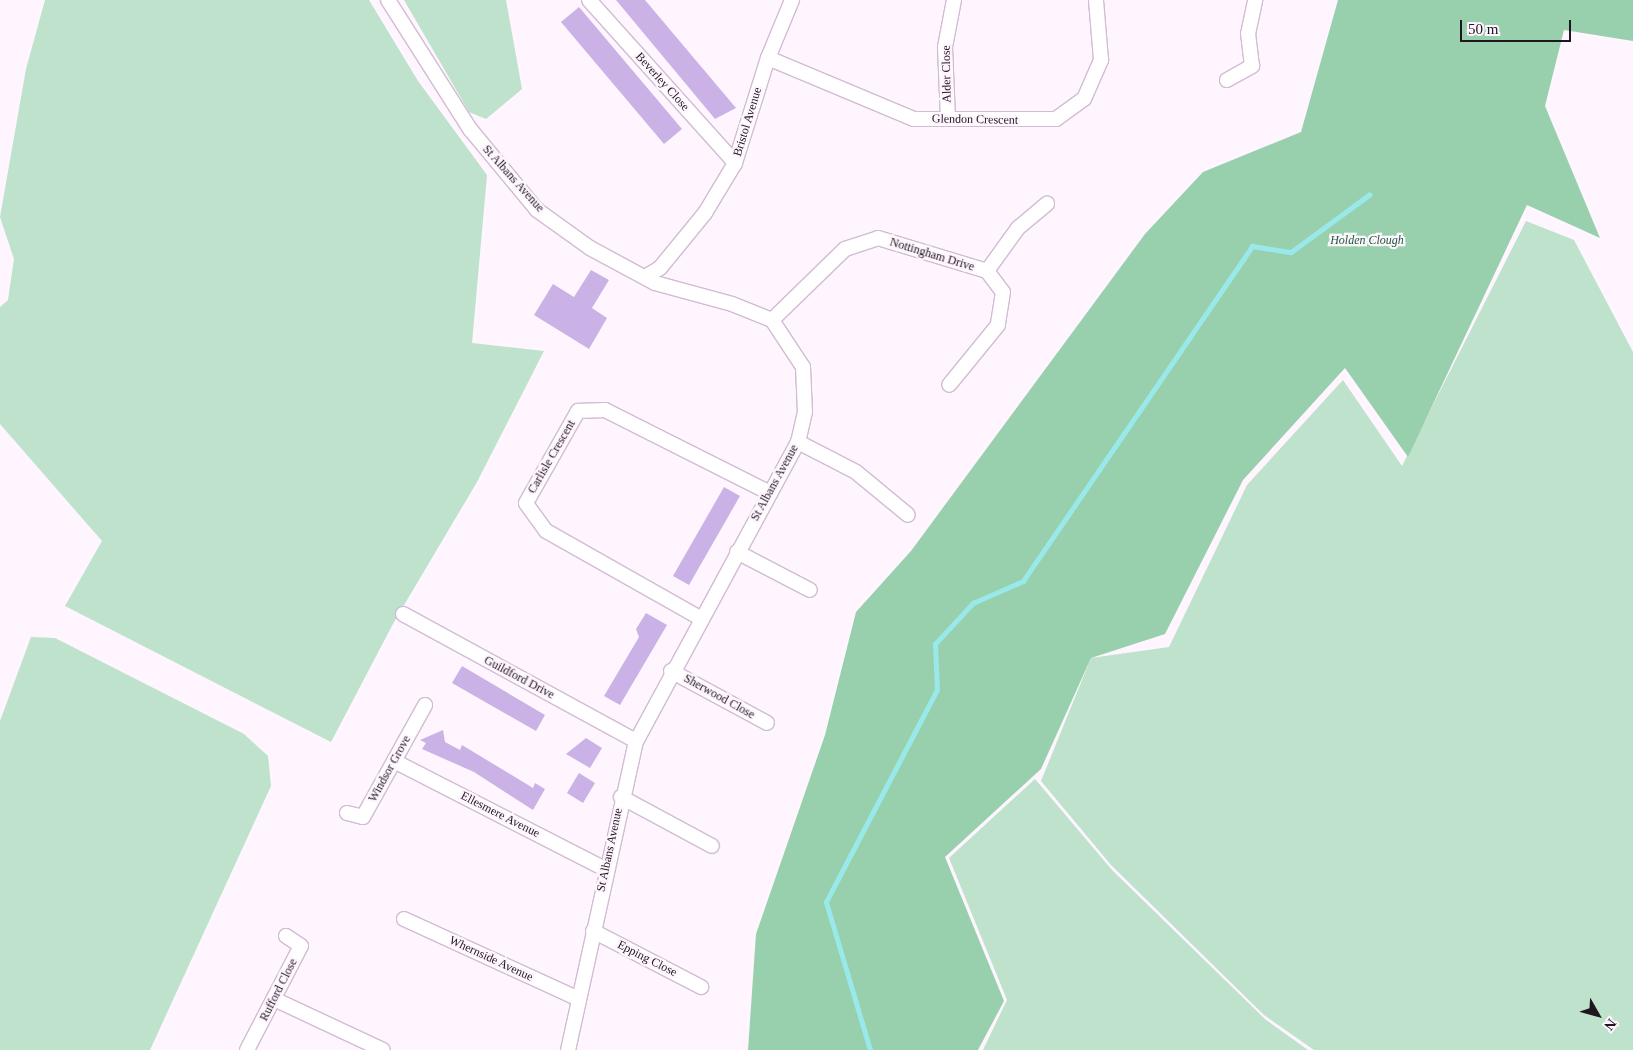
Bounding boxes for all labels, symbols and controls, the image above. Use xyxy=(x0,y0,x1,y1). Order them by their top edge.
scale bar xyxy=(1463,10,1574,42)
text: 50 m xyxy=(1468,21,1498,37)
street label: Alder Close xyxy=(939,45,955,103)
street label: Beverley Close xyxy=(632,50,692,114)
street label: Bristol Avenue xyxy=(731,85,765,159)
street label: Glendon Crescent xyxy=(932,112,1018,128)
street label: St Albans Avenue xyxy=(479,142,547,216)
park label: Holden Clough xyxy=(1330,234,1404,248)
street label: Nottingham Drive xyxy=(888,235,976,275)
street label: Carlisle Crescent xyxy=(525,418,579,496)
street label: St Albans Avenue xyxy=(748,442,802,524)
street label: Guildford Drive xyxy=(481,653,557,703)
street label: Sherwood Close xyxy=(681,672,757,722)
street label: Windsor Grove xyxy=(366,733,414,805)
street label: Ellesmere Avenue xyxy=(458,789,542,841)
street label: St Albans Avenue xyxy=(594,806,626,894)
street label: Whernside Avenue xyxy=(447,933,535,985)
street label: Epping Close xyxy=(615,938,679,980)
street label: Rufford Close xyxy=(257,956,301,1024)
north arrow xyxy=(1573,990,1623,1040)
text: N xyxy=(1601,1016,1619,1033)

